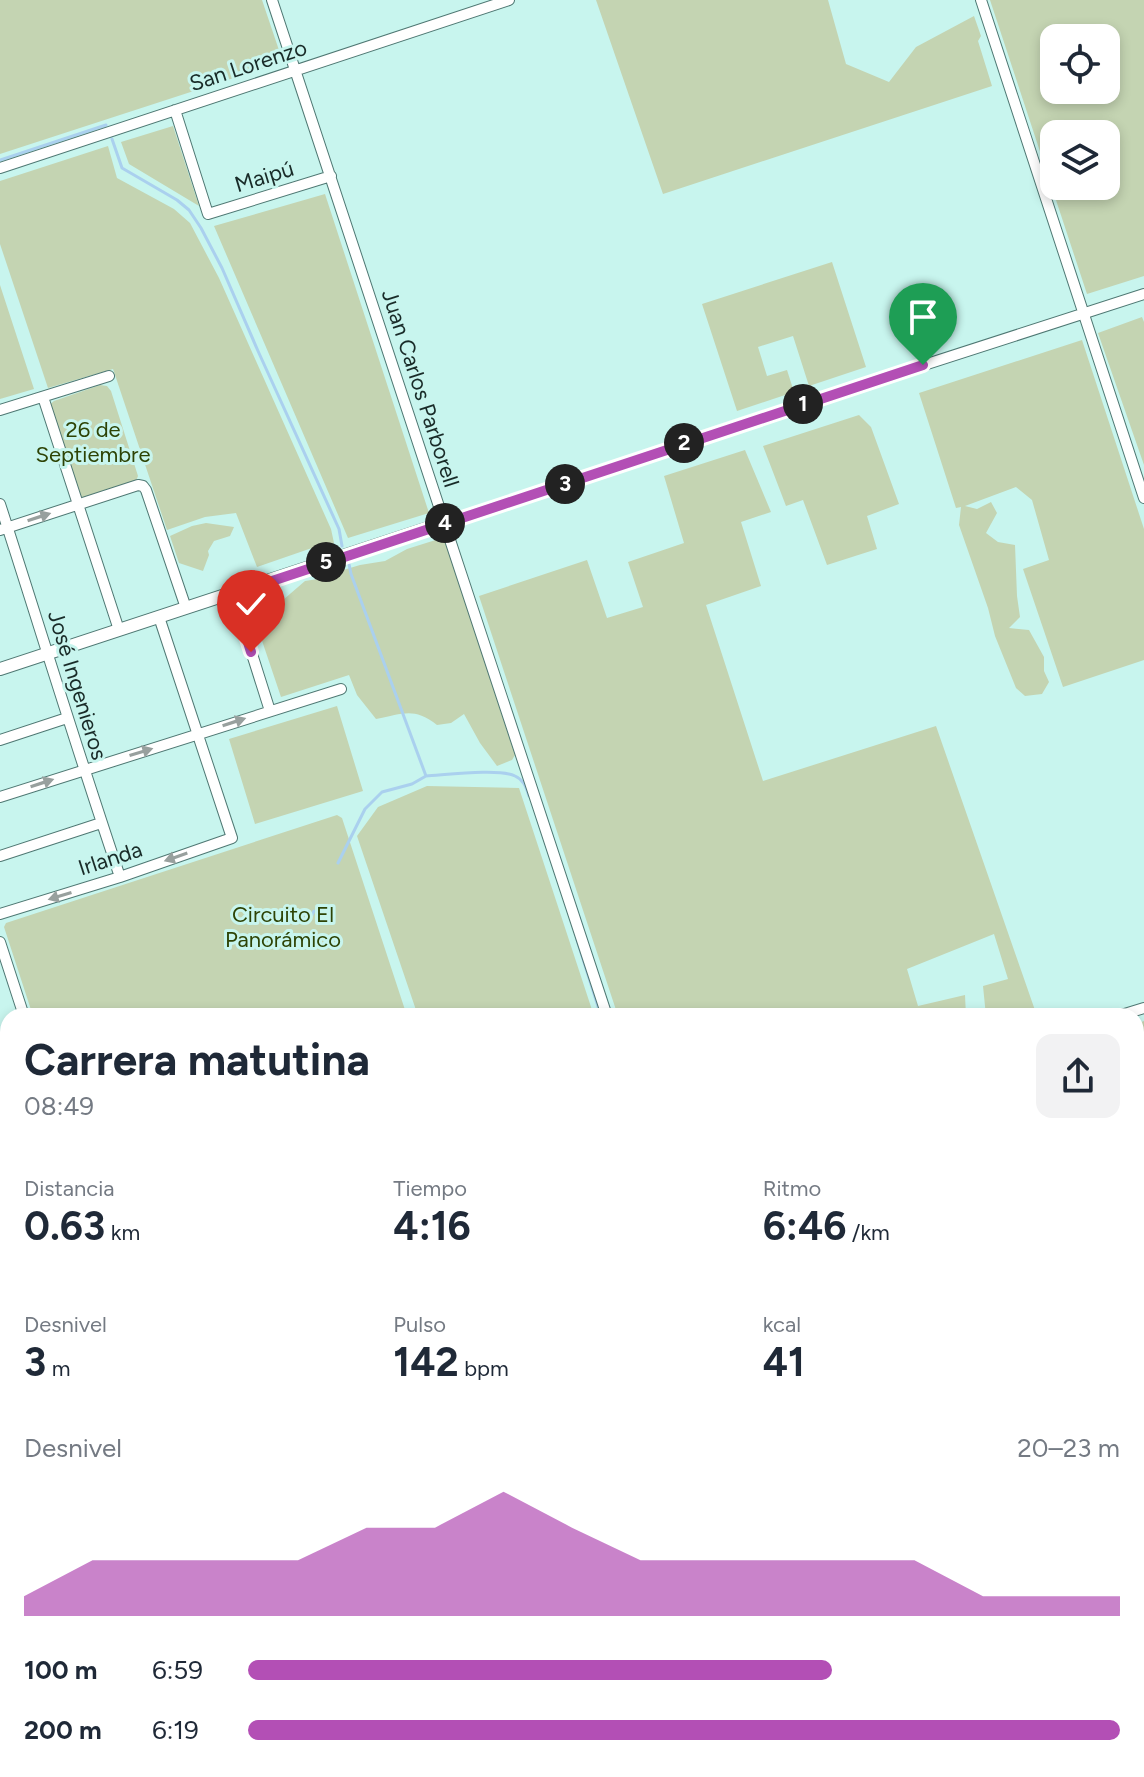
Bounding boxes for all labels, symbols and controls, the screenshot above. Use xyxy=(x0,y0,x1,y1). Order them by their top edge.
map controls xyxy=(1040,24,1120,200)
button: locate xyxy=(1040,24,1120,104)
street label: San Lorenzo xyxy=(186,34,310,97)
button: layers xyxy=(1040,120,1120,200)
street label: Maipú xyxy=(231,155,297,198)
pin xyxy=(889,283,957,365)
street label: Juan Carlos Parborell xyxy=(376,286,465,490)
icon: arrive xyxy=(901,295,945,339)
pin: 1 xyxy=(783,384,823,424)
text: 1 xyxy=(798,390,808,417)
park label: 26 de Septiembre xyxy=(35,416,151,468)
pin: 2 xyxy=(664,423,704,463)
text: 2 xyxy=(678,429,690,456)
pin: 3 xyxy=(545,464,585,504)
text: 3 xyxy=(559,470,571,497)
pin: 4 xyxy=(425,503,465,543)
text: 4 xyxy=(438,509,452,536)
one-way arrow xyxy=(28,510,52,523)
pin: 5 xyxy=(306,542,346,582)
text: 5 xyxy=(320,548,332,575)
pin xyxy=(217,570,285,652)
icon: check xyxy=(229,582,273,626)
street label: José Ingenieros xyxy=(42,607,113,763)
one-way arrow xyxy=(222,716,246,728)
one-way arrow xyxy=(129,745,153,758)
one-way arrow xyxy=(30,777,54,789)
street label: Irlanda xyxy=(75,835,146,881)
one-way arrow xyxy=(163,852,187,864)
one-way arrow xyxy=(47,890,71,902)
park label: Circuito El Panorámico xyxy=(225,901,341,953)
text: Carrera matutina xyxy=(24,1033,370,1086)
button: share xyxy=(1036,1034,1120,1118)
text: 08:49 xyxy=(24,1090,94,1122)
text: Distancia xyxy=(24,1175,114,1202)
text: Tiempo xyxy=(393,1175,467,1202)
text: Ritmo xyxy=(763,1175,821,1202)
text: 0.63 xyxy=(24,1202,105,1250)
text: 4:16 xyxy=(393,1202,471,1250)
text: 6:46 xyxy=(763,1202,846,1250)
text: km xyxy=(105,1219,140,1246)
text: /km xyxy=(846,1219,890,1246)
text: Desnivel xyxy=(24,1311,107,1338)
text: Pulso xyxy=(393,1311,446,1338)
text: kcal xyxy=(763,1311,801,1338)
text: 3 xyxy=(24,1338,46,1386)
text: 142 xyxy=(393,1338,459,1386)
text: 41 xyxy=(763,1338,805,1386)
text: m xyxy=(46,1355,70,1382)
text: bpm xyxy=(459,1355,509,1382)
text: Desnivel xyxy=(24,1432,122,1464)
text: 20–23 m xyxy=(1017,1432,1120,1464)
text: 100 m xyxy=(24,1654,98,1686)
text: 6:59 xyxy=(152,1654,203,1686)
text: 200 m xyxy=(24,1714,102,1746)
text: 6:19 xyxy=(152,1714,199,1746)

